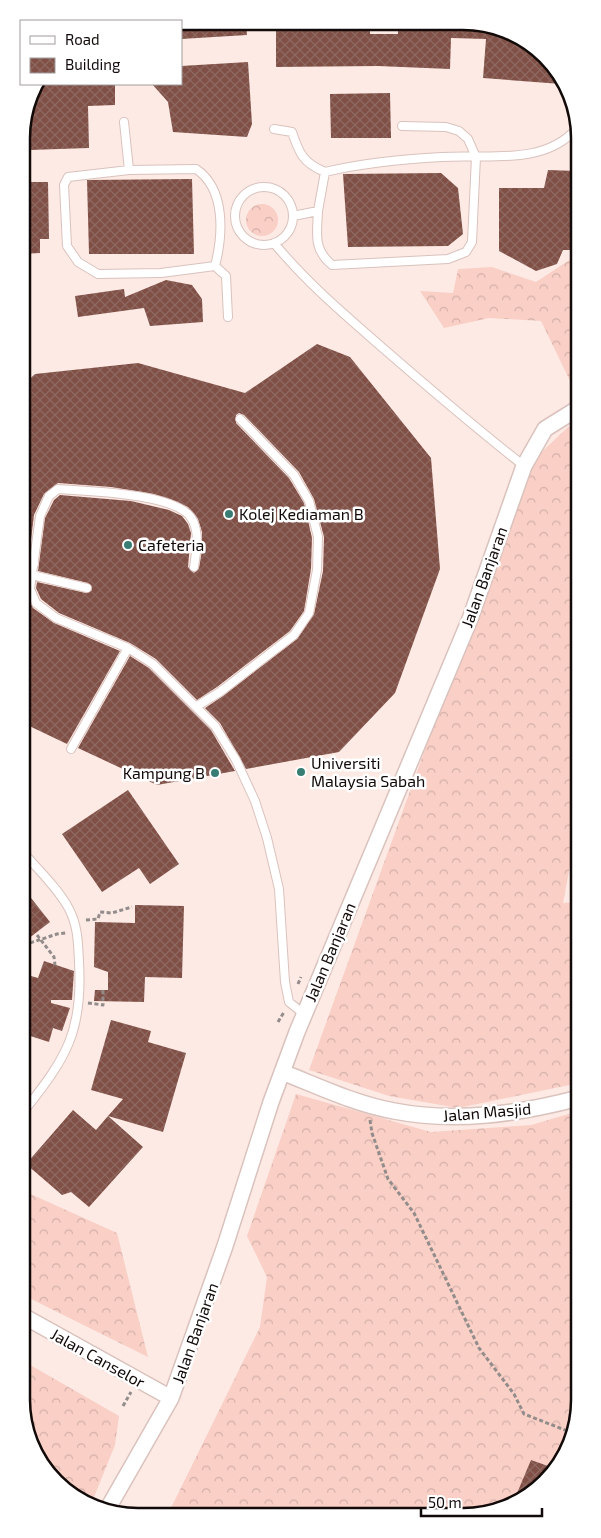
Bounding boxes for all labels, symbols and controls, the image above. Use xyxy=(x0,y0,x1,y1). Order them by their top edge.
legend xyxy=(20,20,182,85)
text: Road xyxy=(65,30,100,48)
text: Building xyxy=(65,55,121,73)
place label: Kolej Kediaman B xyxy=(239,504,364,524)
marker: Kolej Kediaman B xyxy=(223,508,235,520)
street label: Jalan Banjaran xyxy=(456,524,512,630)
place label: Cafeteria xyxy=(138,535,204,554)
marker: Cafeteria xyxy=(122,539,134,551)
place label: Universiti Malaysia Sabah xyxy=(311,753,425,790)
place label: Kampung B xyxy=(123,763,205,782)
marker: Universiti Malaysia Sabah xyxy=(295,766,307,778)
marker: Kampung B xyxy=(209,767,221,779)
street label: Jalan Banjaran xyxy=(300,899,360,1005)
street label: Jalan Masjid xyxy=(442,1098,532,1126)
street label: Jalan Banjaran xyxy=(167,1280,223,1386)
street label: Jalan Canselor xyxy=(48,1324,149,1392)
scale bar xyxy=(421,1486,542,1518)
text: 50 m xyxy=(428,1493,462,1511)

